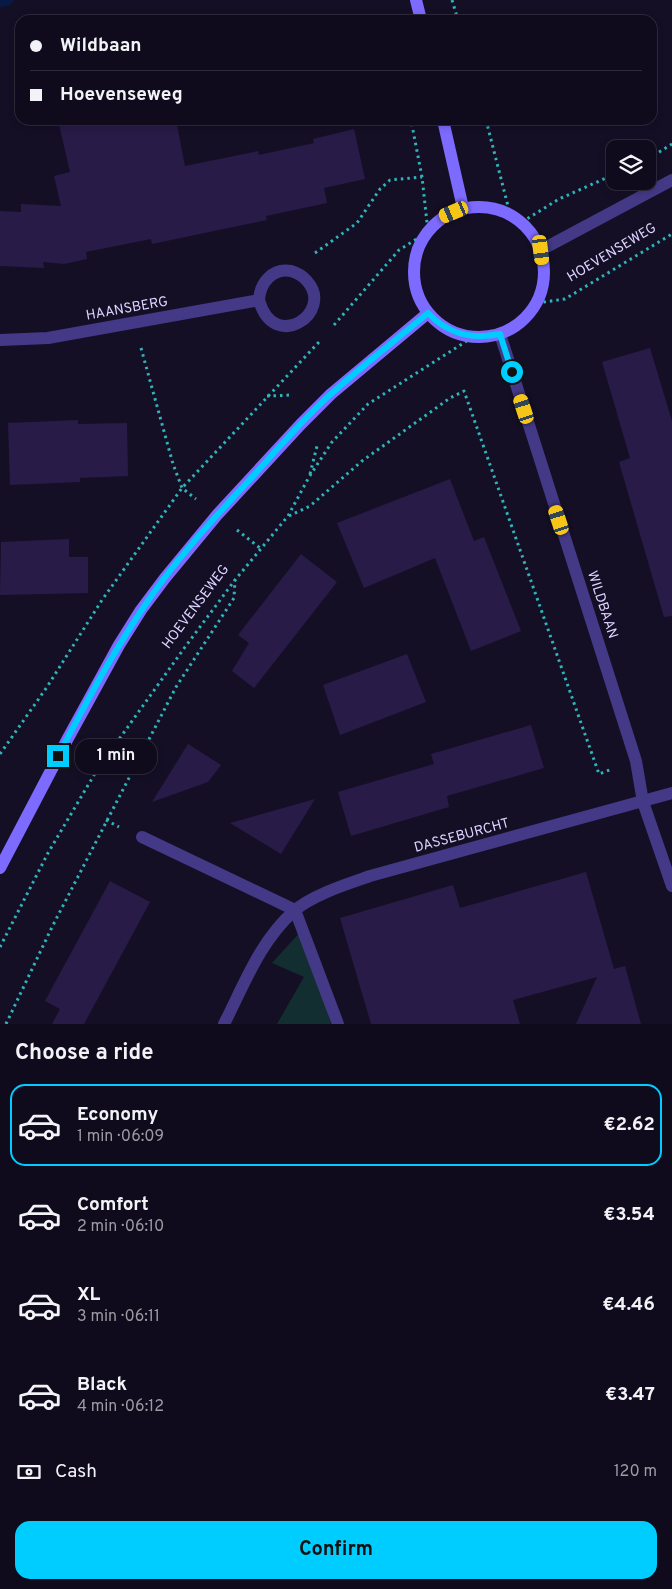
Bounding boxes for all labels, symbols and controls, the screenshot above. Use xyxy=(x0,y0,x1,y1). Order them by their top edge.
text: Wildbaan xyxy=(60,34,142,58)
text: Hoevenseweg xyxy=(60,83,183,107)
map controls xyxy=(606,140,656,190)
button: layers xyxy=(606,140,656,190)
car xyxy=(437,199,470,225)
street label: HOEVENSEWEG xyxy=(564,220,660,286)
car xyxy=(531,234,550,266)
street label: HAANSBERG xyxy=(85,293,169,325)
route start xyxy=(501,361,523,383)
car xyxy=(512,392,535,426)
car xyxy=(547,503,570,537)
street label: HOEVENSEWEG xyxy=(159,562,233,652)
street label: WILDBAAN xyxy=(583,569,621,641)
callout: 1 min xyxy=(76,738,158,774)
route end xyxy=(47,745,69,767)
text: 1 min xyxy=(97,746,135,766)
street label: DASSEBURCHT xyxy=(412,815,512,857)
text: Choose a ride xyxy=(15,1040,153,1067)
icon: car xyxy=(17,1103,62,1148)
text: Economy xyxy=(77,1103,158,1127)
text: €2.62 xyxy=(603,1113,655,1137)
text: 1 min · 06:09 xyxy=(77,1127,164,1147)
icon: car xyxy=(17,1193,62,1238)
text: Comfort xyxy=(77,1193,149,1217)
text: €3.54 xyxy=(603,1203,655,1227)
text: 2 min · 06:10 xyxy=(77,1217,164,1237)
icon: car xyxy=(17,1283,62,1328)
text: XL xyxy=(77,1283,100,1307)
text: €4.46 xyxy=(602,1293,655,1317)
text: 3 min · 06:11 xyxy=(77,1307,160,1327)
icon: car xyxy=(17,1373,62,1418)
text: Black xyxy=(77,1373,127,1397)
text: €3.47 xyxy=(605,1383,655,1407)
text: 4 min · 06:12 xyxy=(77,1397,164,1417)
icon: cash xyxy=(15,1458,43,1486)
text: Cash xyxy=(55,1460,97,1484)
text: 120 m xyxy=(614,1462,657,1482)
button: Confirm xyxy=(15,1521,657,1579)

